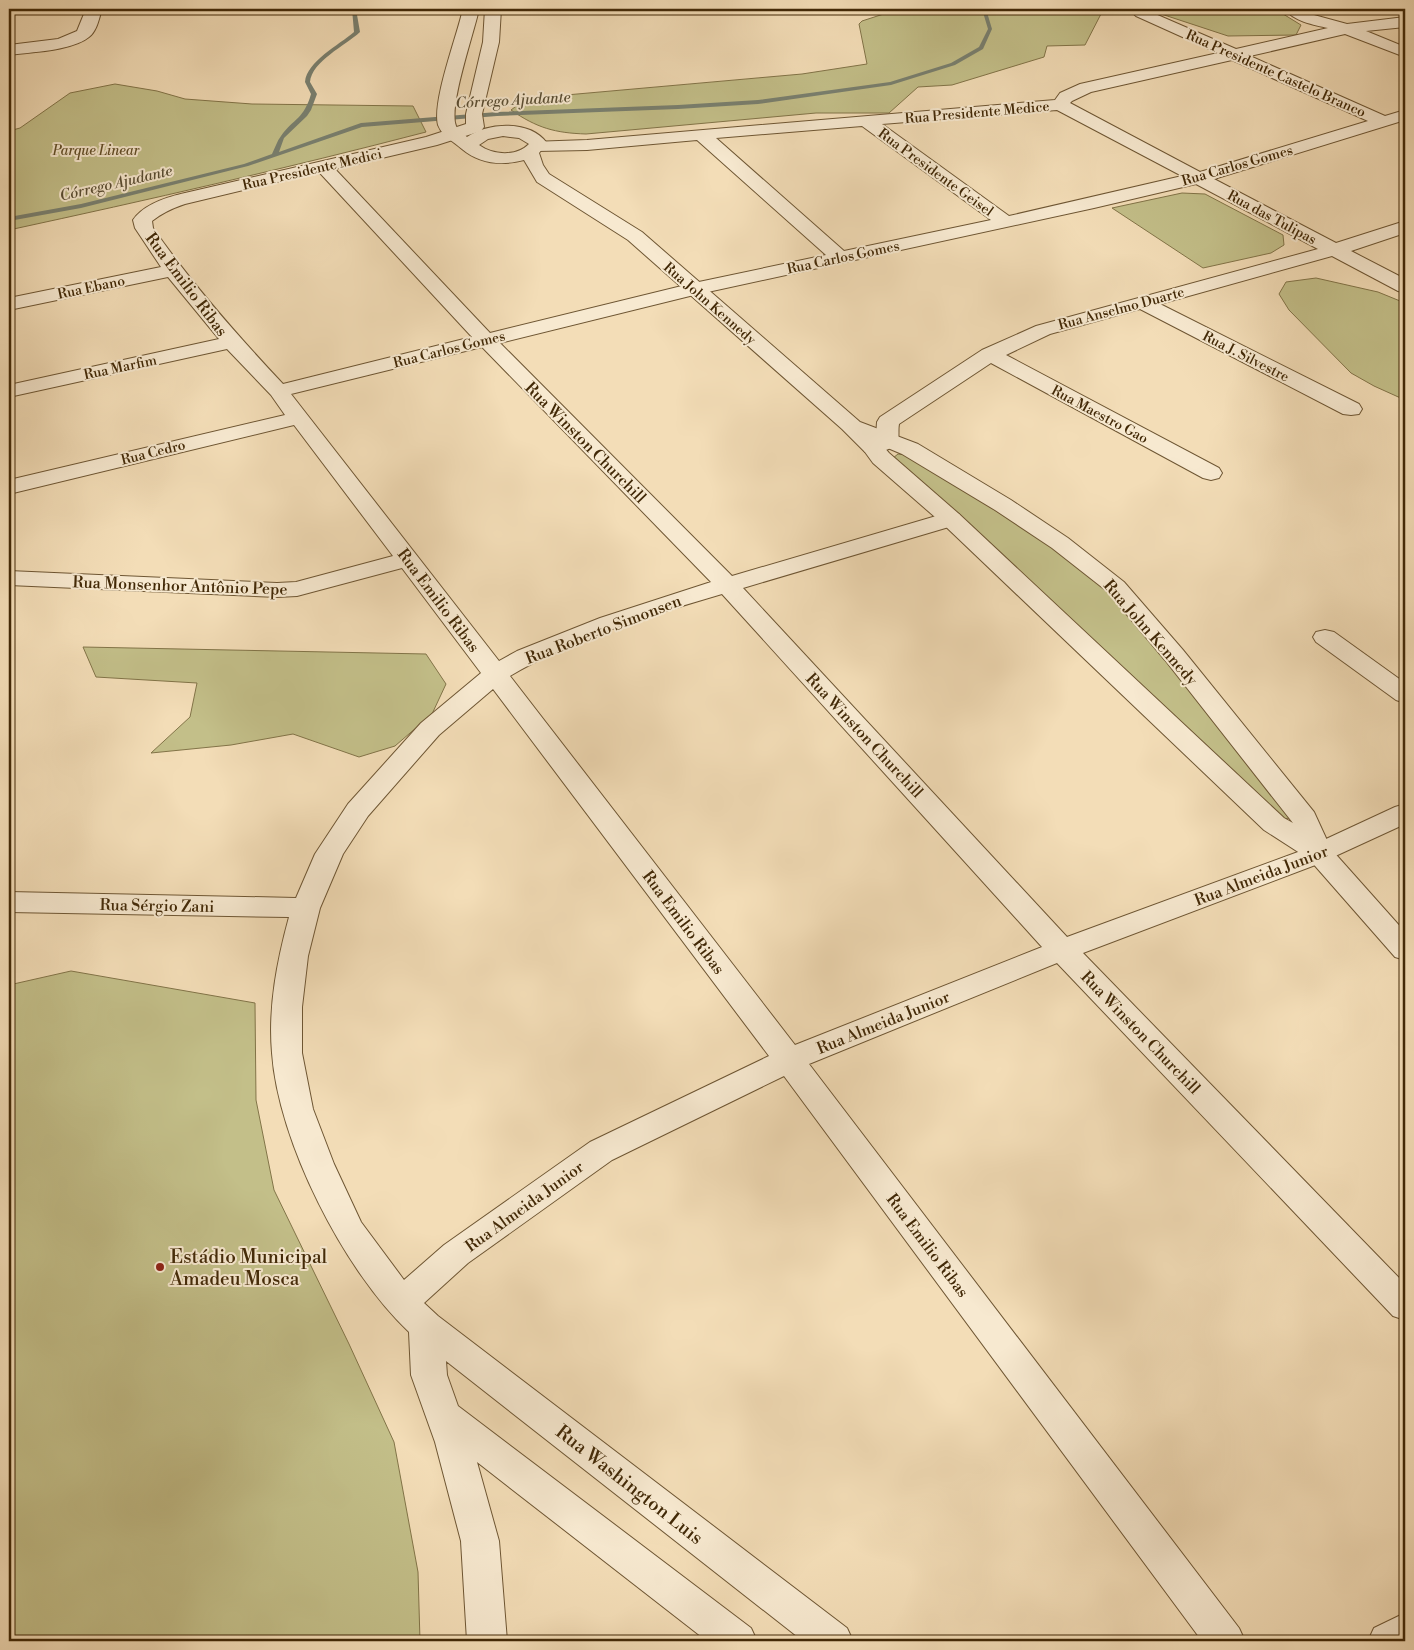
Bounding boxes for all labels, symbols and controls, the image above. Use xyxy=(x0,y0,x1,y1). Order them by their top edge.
street label: Rua Presidente Castelo Branco xyxy=(1183,26,1368,122)
water label: Córrego Ajudante xyxy=(455,88,571,113)
street label: Rua Presidente Medice xyxy=(904,98,1050,128)
street label: Rua Presidente Geisel xyxy=(874,125,997,221)
street label: Rua Carlos Gomes xyxy=(1180,141,1295,190)
park label: Parque Linear xyxy=(52,142,141,160)
street label: Rua Presidente Medici xyxy=(241,145,384,195)
water label: Córrego Ajudante xyxy=(58,161,174,206)
street label: Rua das Tulipas xyxy=(1224,187,1319,249)
street label: Rua Emilio Ribas xyxy=(141,229,232,340)
street label: Rua Carlos Gomes xyxy=(785,237,901,279)
street label: Rua John Kennedy xyxy=(659,259,760,349)
street label: Rua Ebano xyxy=(56,272,127,304)
street label: Rua Anselmo Duarte xyxy=(1056,283,1186,335)
street label: Rua Carlos Gomes xyxy=(391,327,507,373)
street label: Rua J. Silvestre xyxy=(1199,327,1292,386)
street label: Rua Marfim xyxy=(82,351,158,385)
street label: Rua Winston Churchill xyxy=(520,378,650,508)
street label: Rua Maestro Gao xyxy=(1048,382,1151,448)
street label: Rua Cedro xyxy=(119,436,188,470)
street label: Rua Emilio Ribas xyxy=(393,545,484,656)
street label: Rua Monsenhor Antônio Pepe xyxy=(72,572,288,600)
street label: Rua John Kennedy xyxy=(1099,576,1202,690)
street label: Rua Roberto Simonsen xyxy=(523,591,685,669)
street label: Rua Winston Churchill xyxy=(801,669,927,802)
street label: Rua Almeida Junior xyxy=(1192,841,1331,911)
street label: Rua Emilio Ribas xyxy=(638,867,729,978)
street label: Rua Sérgio Zani xyxy=(99,895,215,917)
street label: Rua Winston Churchill xyxy=(1076,967,1204,1099)
street label: Rua Almeida Junior xyxy=(814,987,953,1059)
street label: Rua Almeida Junior xyxy=(461,1157,588,1257)
street label: Rua Emilio Ribas xyxy=(882,1190,973,1301)
place label: Estádio Municipal Amadeu Mosca xyxy=(169,1245,328,1291)
marker: Estádio Municipal Amadeu Mosca xyxy=(154,1261,166,1273)
street label: Rua Washington Luis xyxy=(551,1420,708,1550)

